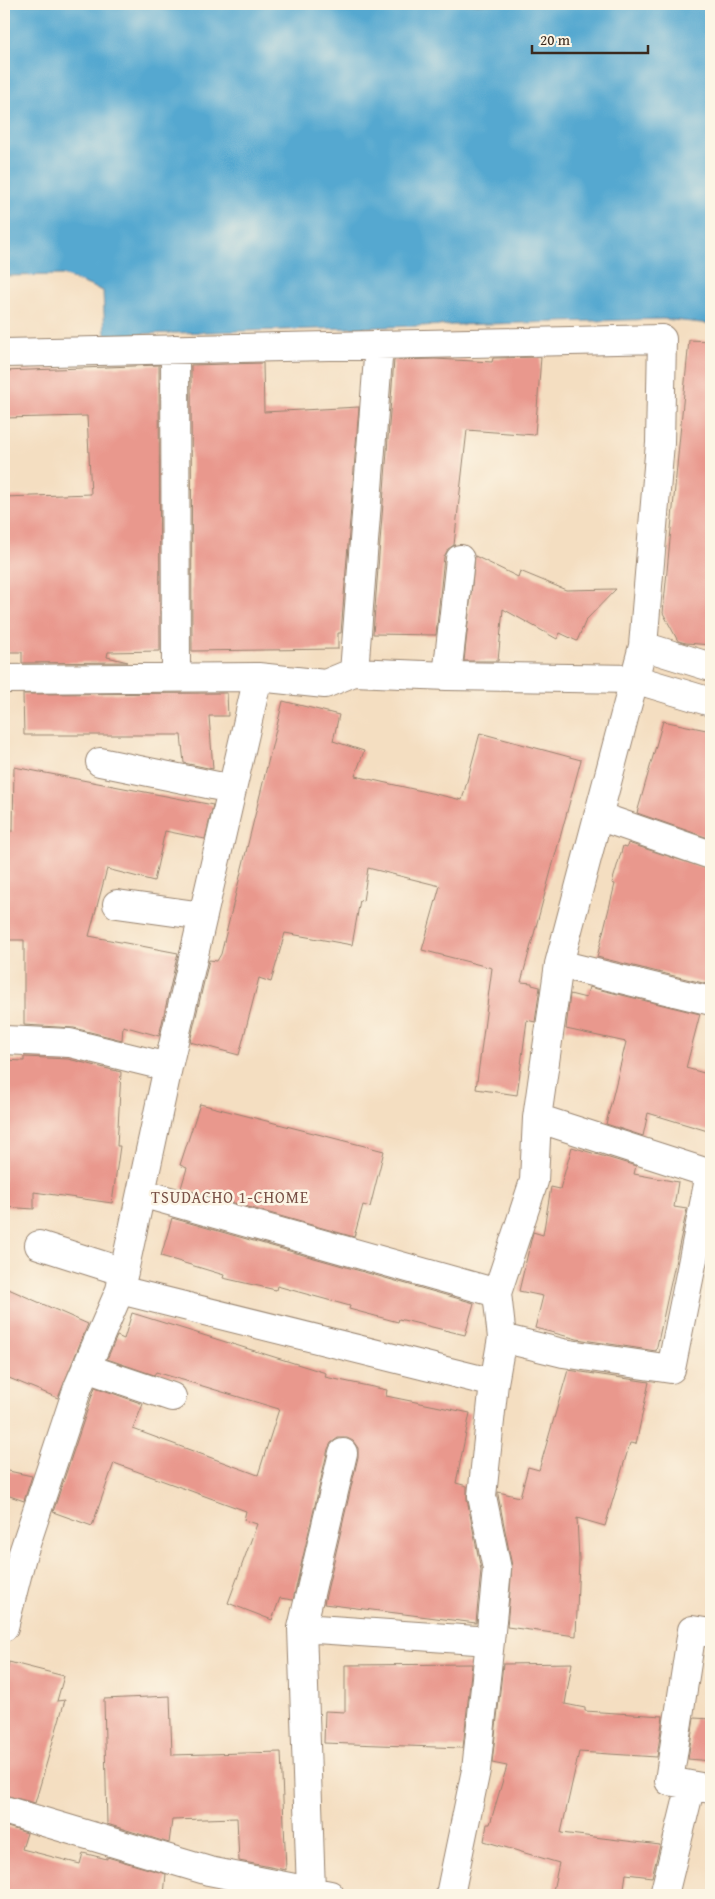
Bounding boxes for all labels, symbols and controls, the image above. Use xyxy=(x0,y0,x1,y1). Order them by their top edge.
scale bar xyxy=(532,22,649,54)
text: 20 m xyxy=(540,29,571,50)
district label: TSUDACHO 1-CHOME xyxy=(151,1185,309,1209)

